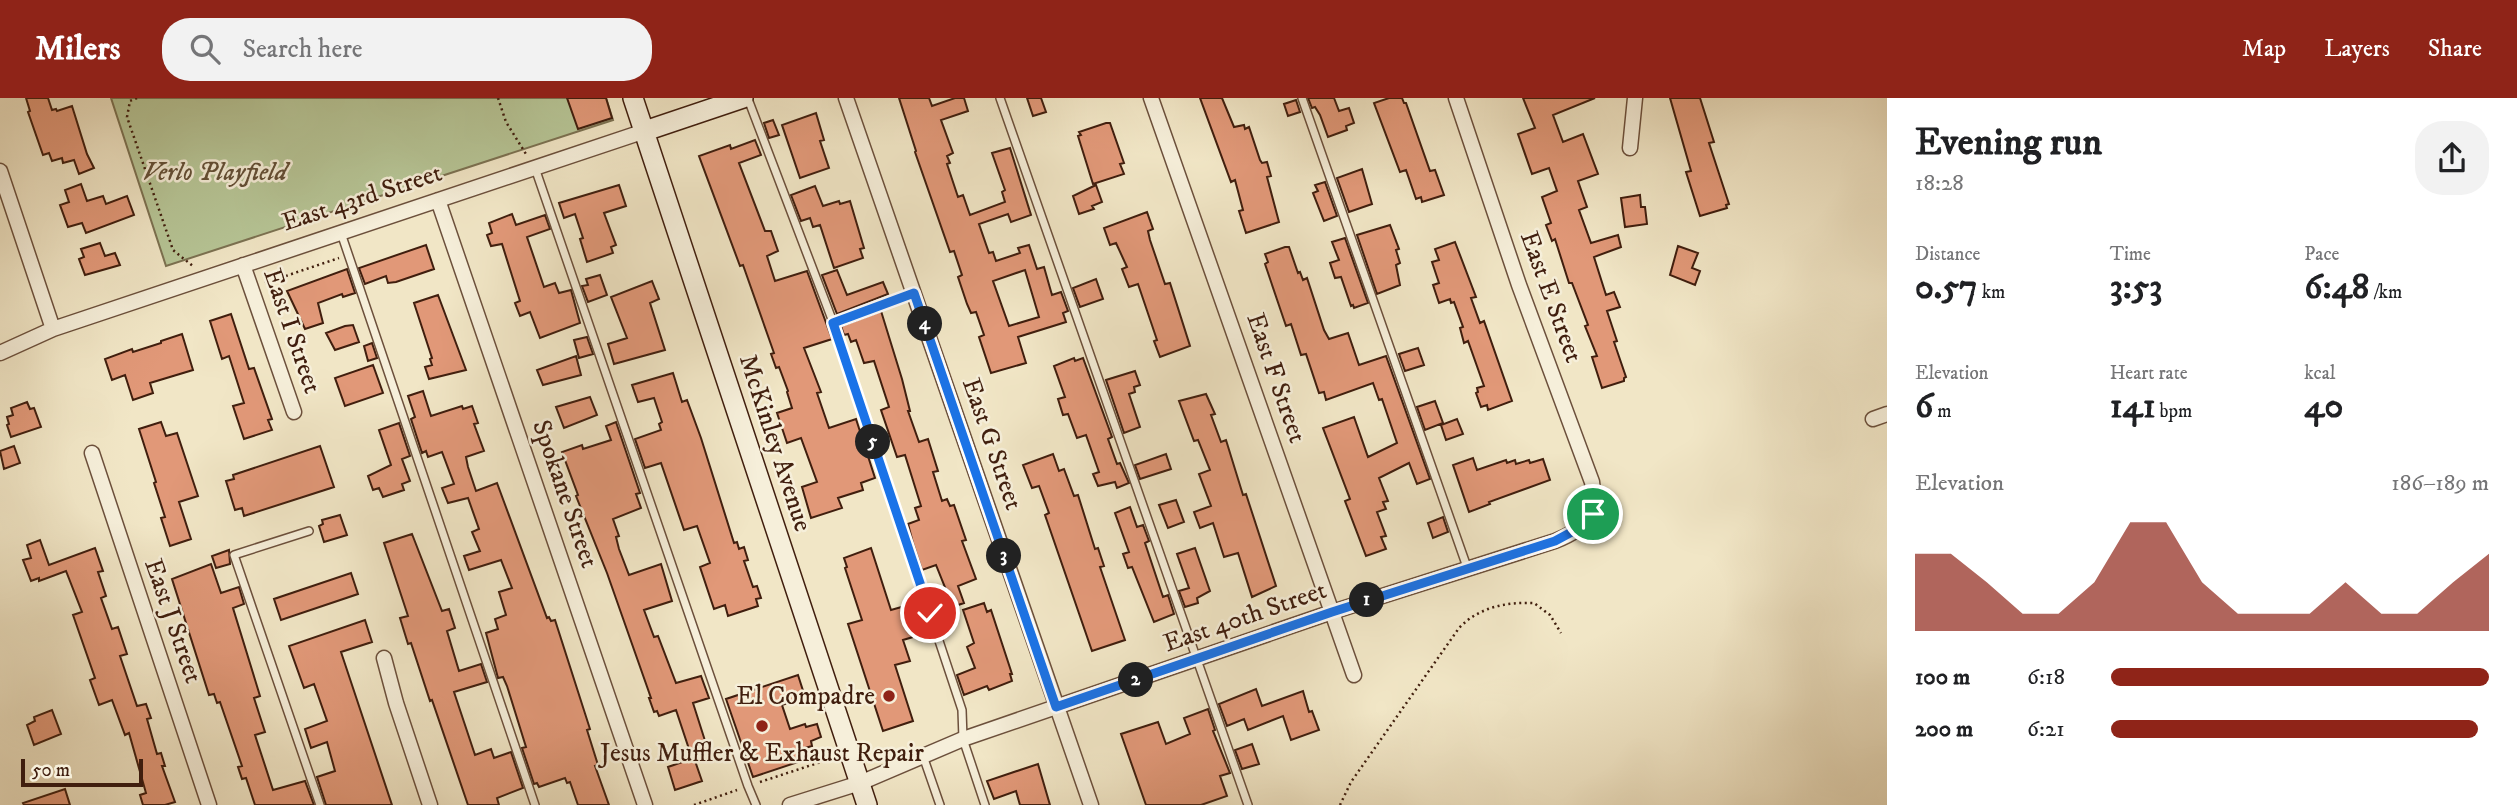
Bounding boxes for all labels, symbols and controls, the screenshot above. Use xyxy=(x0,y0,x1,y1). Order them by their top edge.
search box xyxy=(162,18,652,81)
text: Milers xyxy=(35,29,120,70)
icon: search xyxy=(186,30,224,68)
text: Search here xyxy=(242,33,363,66)
text: Map xyxy=(2242,34,2286,64)
text: Layers xyxy=(2324,34,2390,64)
text: Share xyxy=(2428,34,2482,64)
text: Evening run xyxy=(1915,119,2102,167)
button: share xyxy=(2415,121,2489,195)
park label: Verlo Playfield xyxy=(143,156,291,189)
street label: East 43rd Street xyxy=(278,157,446,239)
text: 18:28 xyxy=(1915,169,1964,198)
street label: East E Street xyxy=(1512,227,1590,367)
text: Distance xyxy=(1915,243,1980,266)
text: Time xyxy=(2110,243,2151,266)
text: Pace xyxy=(2304,243,2339,266)
street label: East I Street xyxy=(255,264,329,398)
text: 0.57 xyxy=(1915,266,1978,310)
text: 3:53 xyxy=(2110,266,2162,310)
text: 6:48 xyxy=(2304,266,2369,310)
text: km xyxy=(1978,281,2005,304)
text: /km xyxy=(2369,281,2402,304)
pin: 4 xyxy=(908,306,942,342)
street label: East F Street xyxy=(1238,309,1314,447)
text: 4 xyxy=(919,312,930,335)
street label: McKinley Avenue xyxy=(731,350,819,536)
text: Elevation xyxy=(1915,362,1989,385)
text: Heart rate xyxy=(2110,362,2188,385)
text: kcal xyxy=(2304,362,2336,385)
street label: East G Street xyxy=(954,374,1030,514)
text: 6 xyxy=(1915,385,1933,429)
text: 141 xyxy=(2110,385,2156,429)
text: 40 xyxy=(2304,385,2343,429)
text: m xyxy=(1933,400,1952,423)
text: bpm xyxy=(2156,400,2192,423)
street label: Spokane Street xyxy=(524,416,606,572)
pin: 5 xyxy=(856,424,890,460)
text: 5 xyxy=(868,430,877,453)
text: Elevation xyxy=(1915,469,2004,498)
text: 186–189 m xyxy=(2391,469,2489,498)
pin xyxy=(1563,484,1623,544)
icon: arrive xyxy=(1574,495,1612,533)
pin: 3 xyxy=(986,538,1021,574)
text: 3 xyxy=(1000,544,1007,567)
street label: East J Street xyxy=(136,554,210,688)
street label: East 40th Street xyxy=(1159,574,1331,660)
pin: 1 xyxy=(1350,582,1384,618)
pin xyxy=(900,583,960,643)
text: 1 xyxy=(1363,588,1370,611)
icon: check xyxy=(911,594,949,632)
pin: 2 xyxy=(1118,662,1154,698)
text: 100 m xyxy=(1915,663,1970,692)
text: 6:18 xyxy=(2027,663,2065,692)
text: 2 xyxy=(1131,668,1140,691)
place label: El Compadre xyxy=(736,680,875,713)
marker: El Compadre xyxy=(881,688,897,704)
text: 200 m xyxy=(1915,715,1973,744)
text: 6:21 xyxy=(2027,715,2065,744)
marker: Jesus Muffler & Exhaust Repair xyxy=(754,718,770,734)
place label: Jesus Muffler & Exhaust Repair xyxy=(598,737,924,770)
scale bar xyxy=(21,756,144,788)
text: 50 m xyxy=(32,759,70,782)

